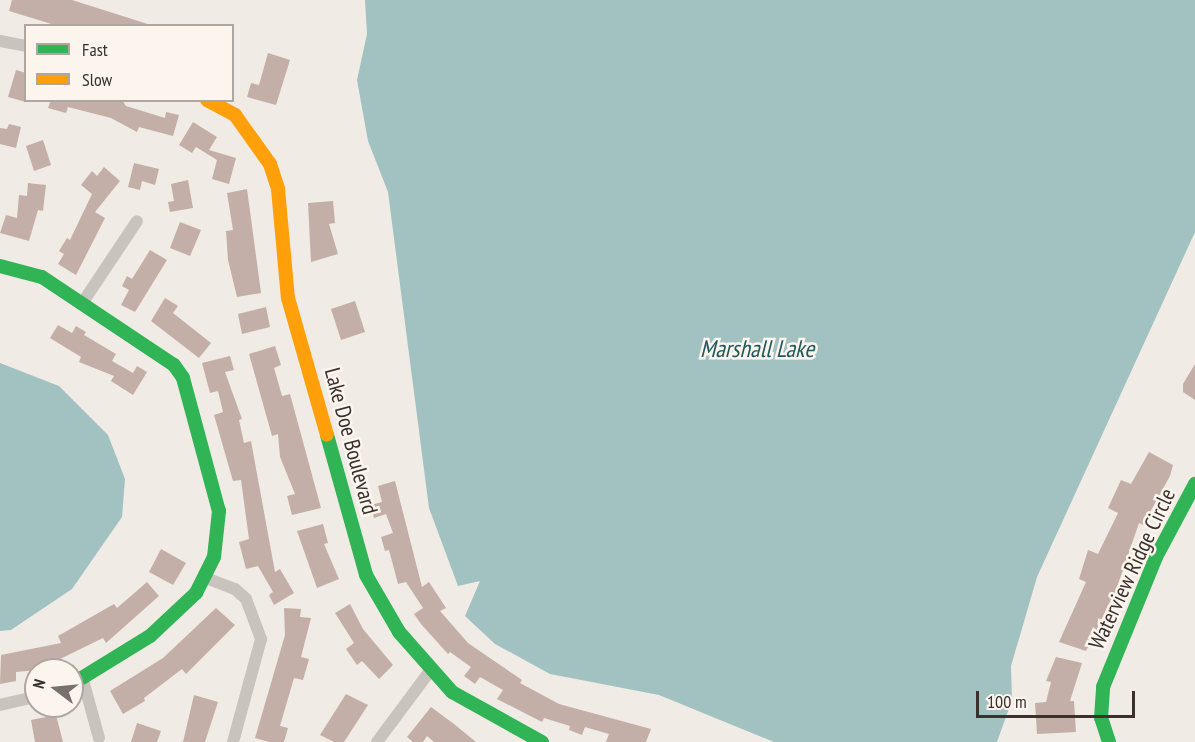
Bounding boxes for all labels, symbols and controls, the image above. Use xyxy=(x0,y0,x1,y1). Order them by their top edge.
legend xyxy=(24,24,234,102)
text: Fast xyxy=(82,38,108,61)
text: Slow xyxy=(82,68,112,91)
water label: Marshall Lake xyxy=(700,335,814,363)
street label: Lake Doe Boulevard xyxy=(319,365,383,517)
street label: Waterview Ridge Circle xyxy=(1083,484,1181,654)
north arrow xyxy=(24,658,84,718)
text: N xyxy=(28,677,49,691)
scale bar xyxy=(979,679,1138,717)
text: 100 m xyxy=(987,690,1027,713)

